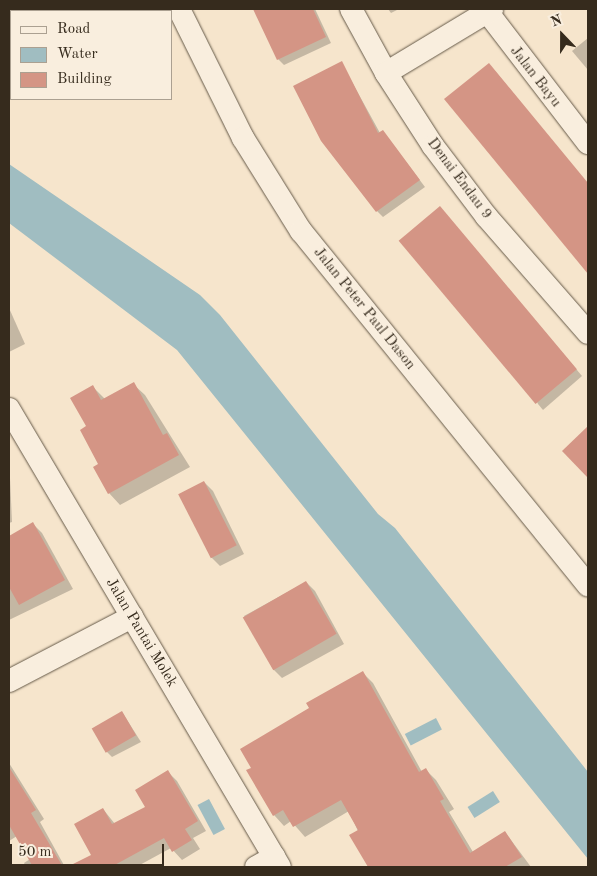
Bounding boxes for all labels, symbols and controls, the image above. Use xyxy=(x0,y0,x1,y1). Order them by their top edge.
legend xyxy=(10,10,172,100)
north arrow xyxy=(537,10,587,60)
text: N xyxy=(549,13,564,30)
text: Road xyxy=(57,22,90,37)
street label: Jalan Bayu xyxy=(506,43,564,111)
text: Water xyxy=(57,47,98,62)
text: Building xyxy=(57,72,112,87)
street label: Denai Endau 9 xyxy=(423,135,495,223)
street label: Jalan Peter Paul Dason xyxy=(309,244,419,374)
street label: Jalan Pantai Molek xyxy=(101,575,181,691)
scale bar xyxy=(12,834,166,866)
text: 50 m xyxy=(18,845,52,860)

